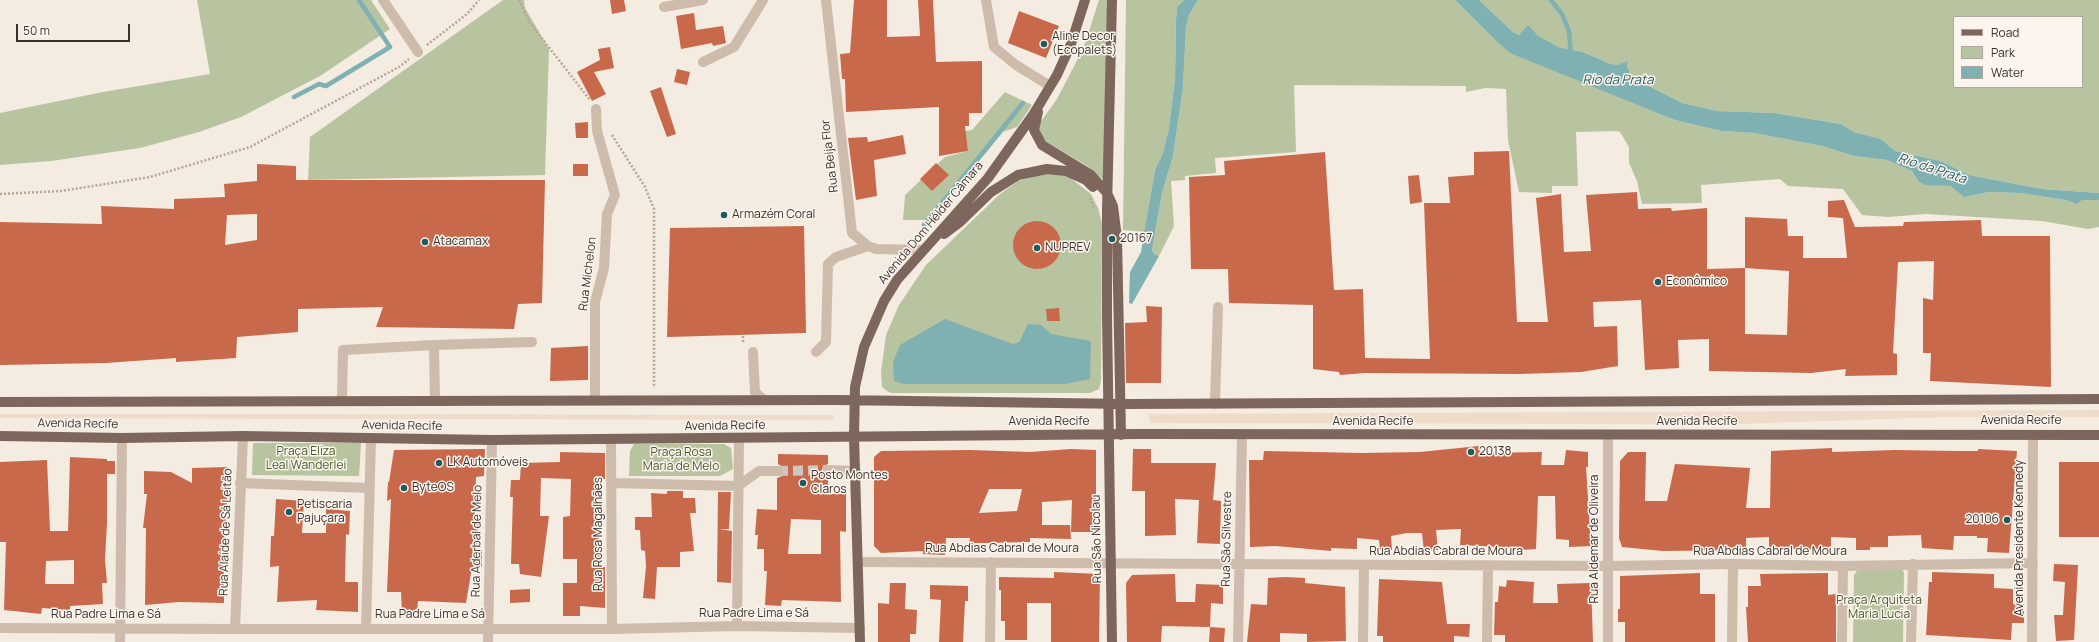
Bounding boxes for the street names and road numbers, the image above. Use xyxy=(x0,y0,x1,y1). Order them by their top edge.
street label: Rua Beija Flor xyxy=(818,119,842,193)
street label: Avenida Dom Hélder Câmara xyxy=(876,159,986,287)
street label: Rua Michelon xyxy=(576,236,600,312)
street label: Avenida Recife xyxy=(1981,414,2061,428)
street label: Avenida Recife xyxy=(1009,415,1089,429)
street label: Avenida Recife xyxy=(1333,415,1413,429)
street label: Avenida Recife xyxy=(1657,415,1737,429)
street label: Avenida Recife xyxy=(37,416,119,432)
street label: Avenida Recife xyxy=(361,418,443,434)
street label: Avenida Recife xyxy=(684,418,766,434)
street label: Avenida Presidente Kennedy xyxy=(2013,460,2027,616)
street label: Rua Alaíde de Sá Leitão xyxy=(217,468,235,596)
street label: Rua Aldemar de Oliveira xyxy=(1588,475,1602,603)
street label: Rua Rosa Magalhães xyxy=(592,477,606,591)
street label: Rua Aderbal de Melo xyxy=(469,485,485,597)
street label: Rua São Silvestre xyxy=(1219,491,1235,587)
street label: Rua São Nicolau xyxy=(1089,495,1105,583)
street label: Rua Abdias Cabral de Moura xyxy=(925,542,1079,556)
street label: Rua Abdias Cabral de Moura xyxy=(1369,545,1523,559)
street label: Rua Abdias Cabral de Moura xyxy=(1693,545,1847,559)
street label: Rua Padre Lima e Sá xyxy=(699,607,809,621)
street label: Rua Padre Lima e Sá xyxy=(51,608,161,622)
street label: Rua Padre Lima e Sá xyxy=(375,608,485,622)

